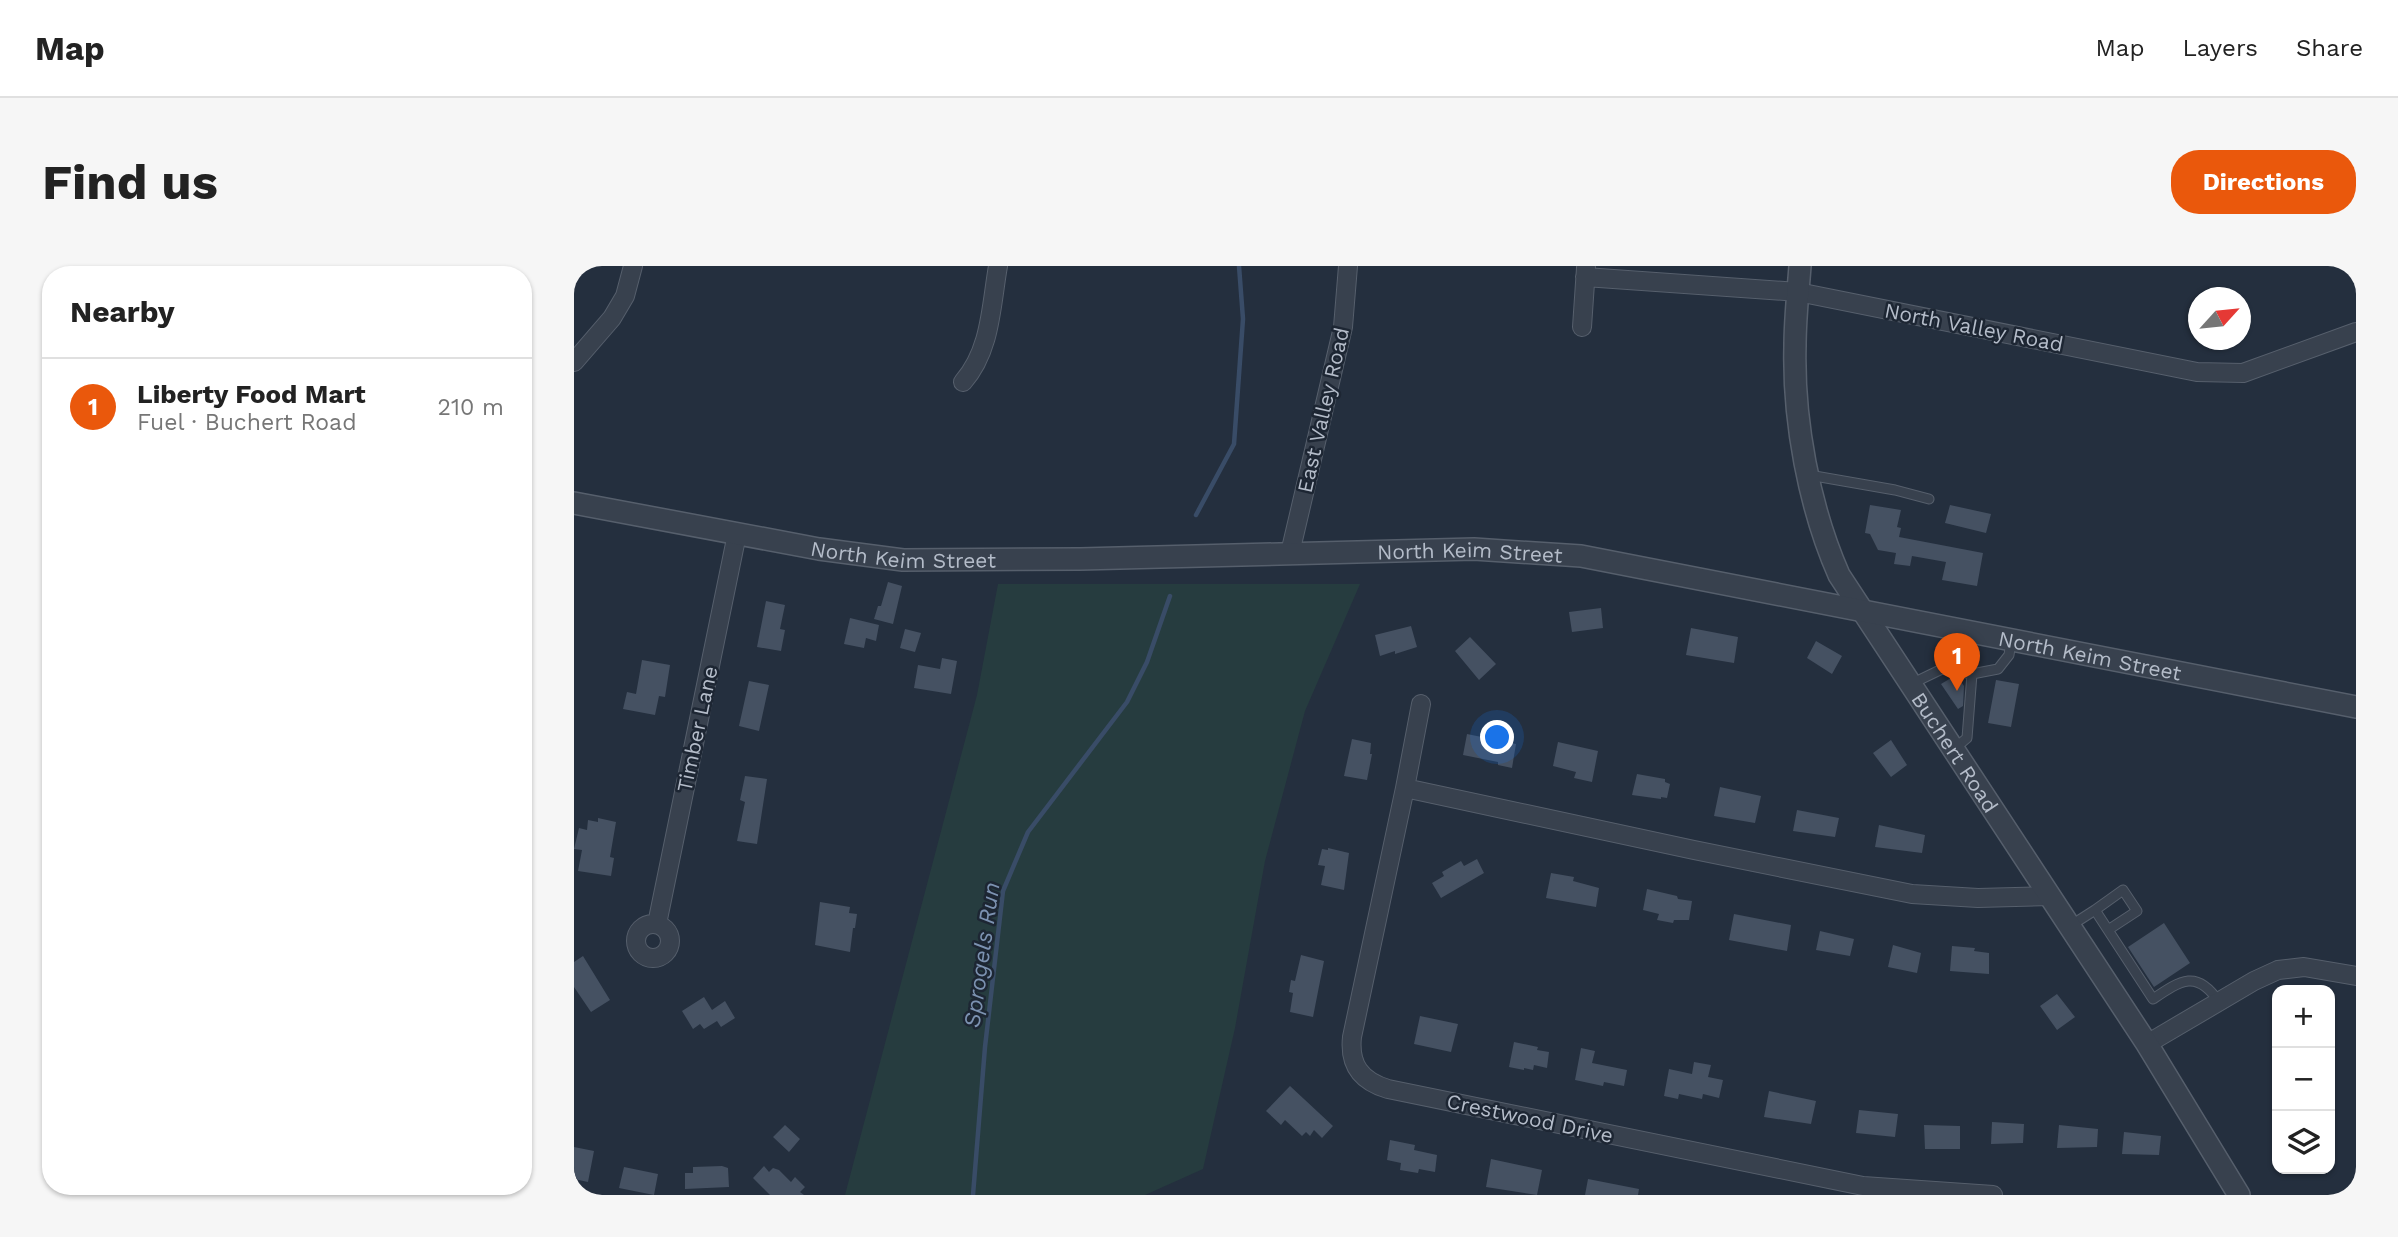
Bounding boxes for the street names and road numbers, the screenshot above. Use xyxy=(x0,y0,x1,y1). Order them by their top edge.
street label: North Valley Road xyxy=(1883,297,2065,357)
street label: East Valley Road xyxy=(1292,325,1354,495)
street label: North Keim Street xyxy=(809,535,996,573)
street label: North Keim Street xyxy=(1377,536,1564,567)
street label: North Keim Street xyxy=(1996,625,2184,685)
street label: Timber Lane xyxy=(671,664,723,794)
street label: Buchert Road xyxy=(1907,687,2004,817)
street label: Crestwood Drive xyxy=(1444,1088,1616,1148)

